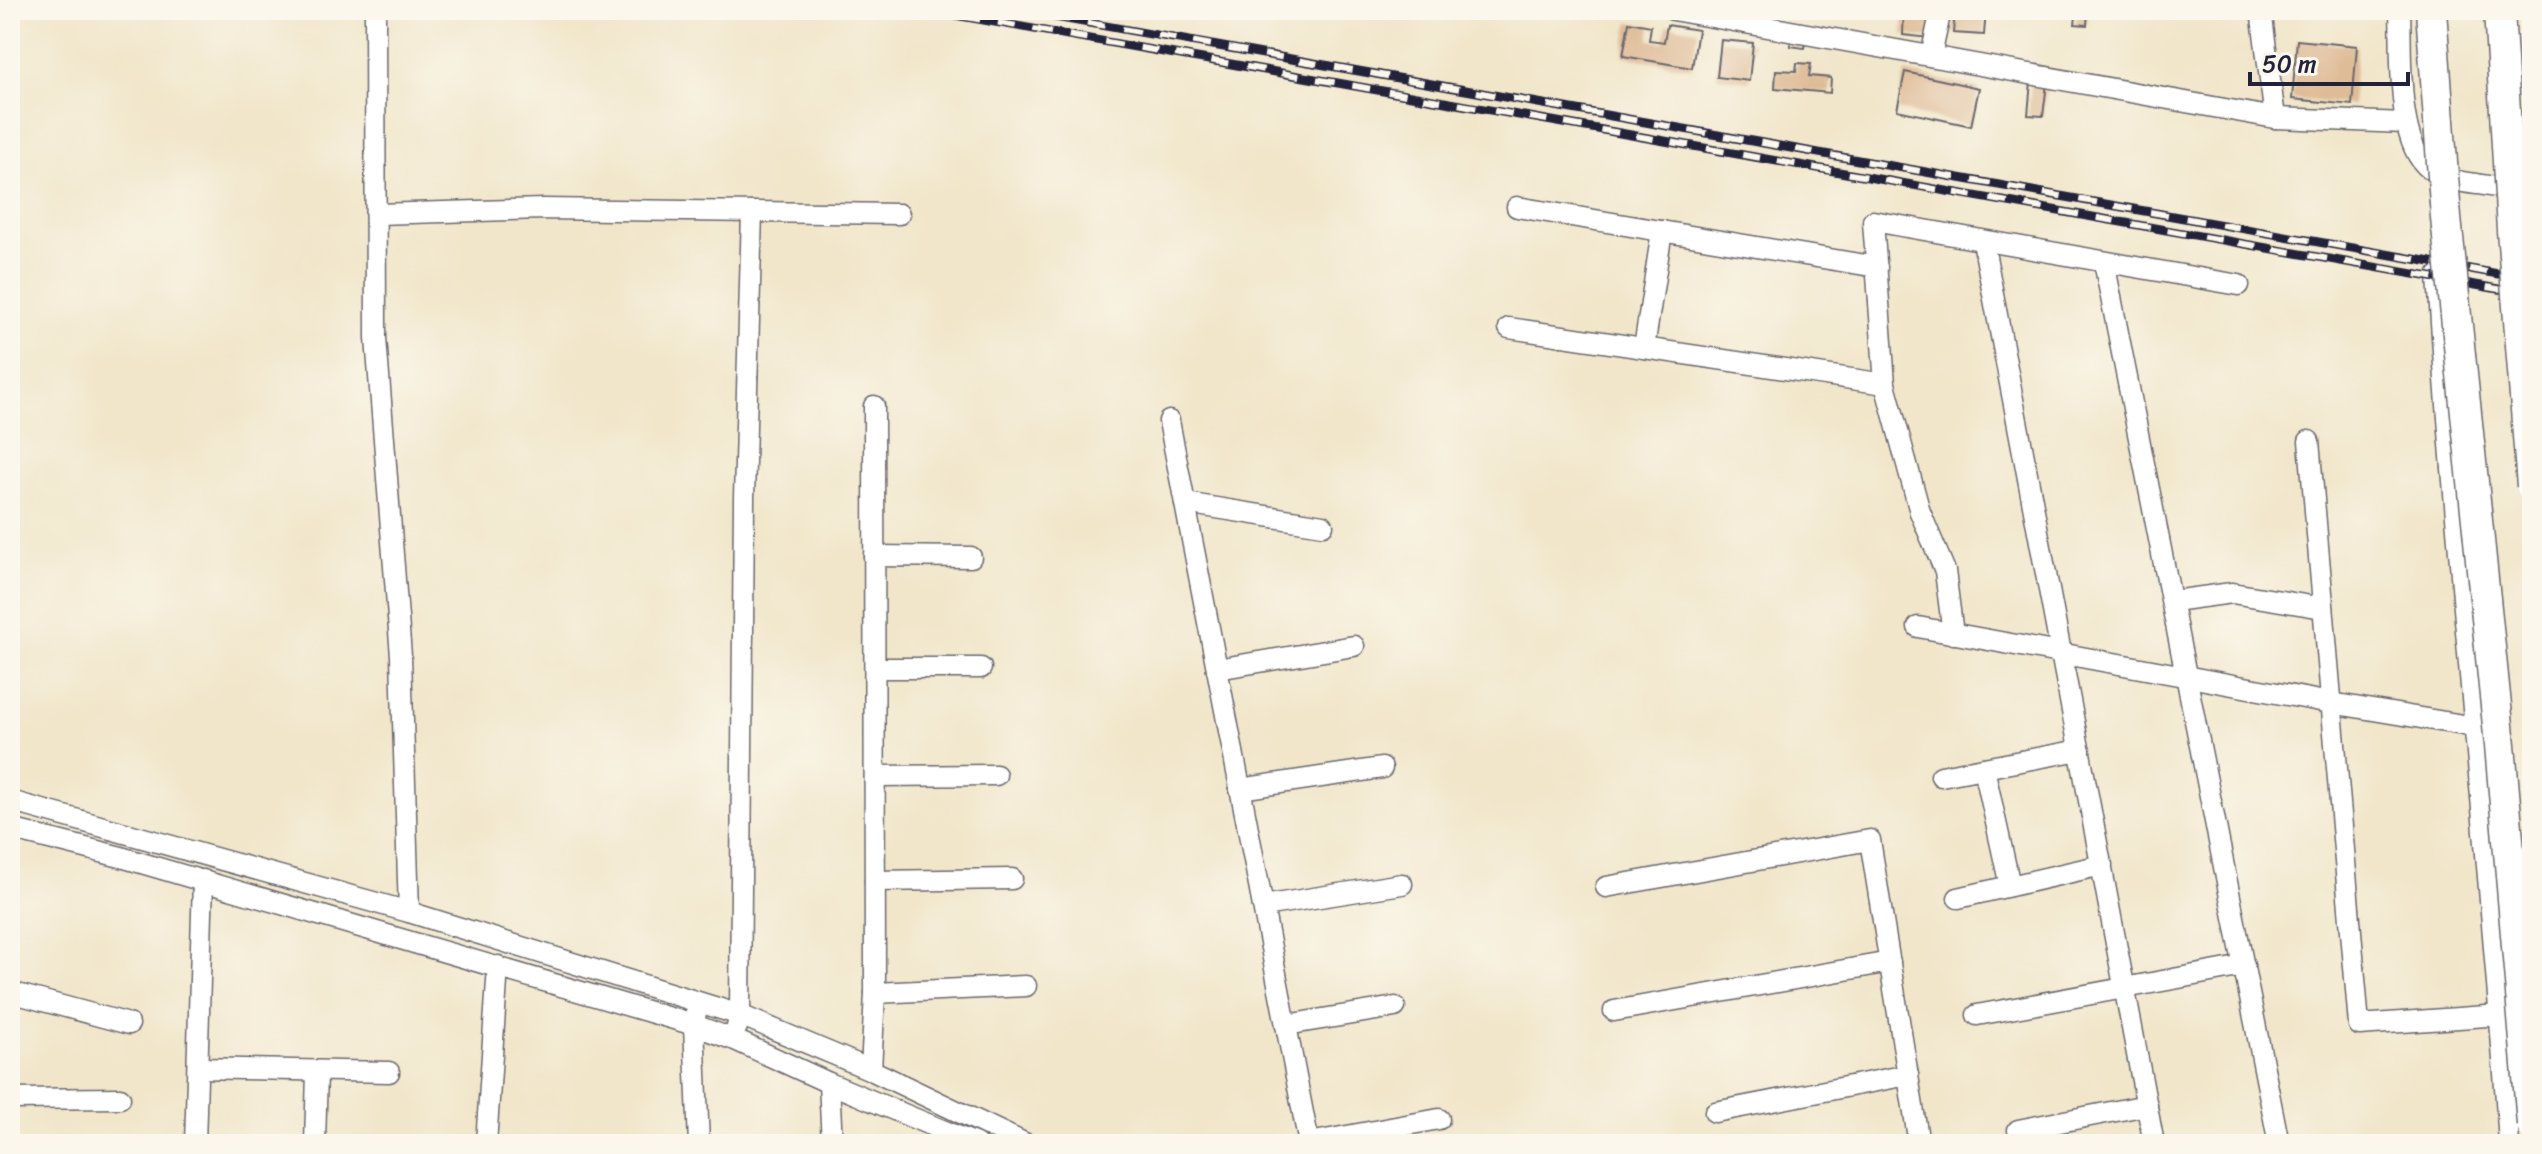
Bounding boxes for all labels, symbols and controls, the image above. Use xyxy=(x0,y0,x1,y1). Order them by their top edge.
scale bar xyxy=(2250,36,2408,86)
text: 50 m xyxy=(2262,43,2317,85)

